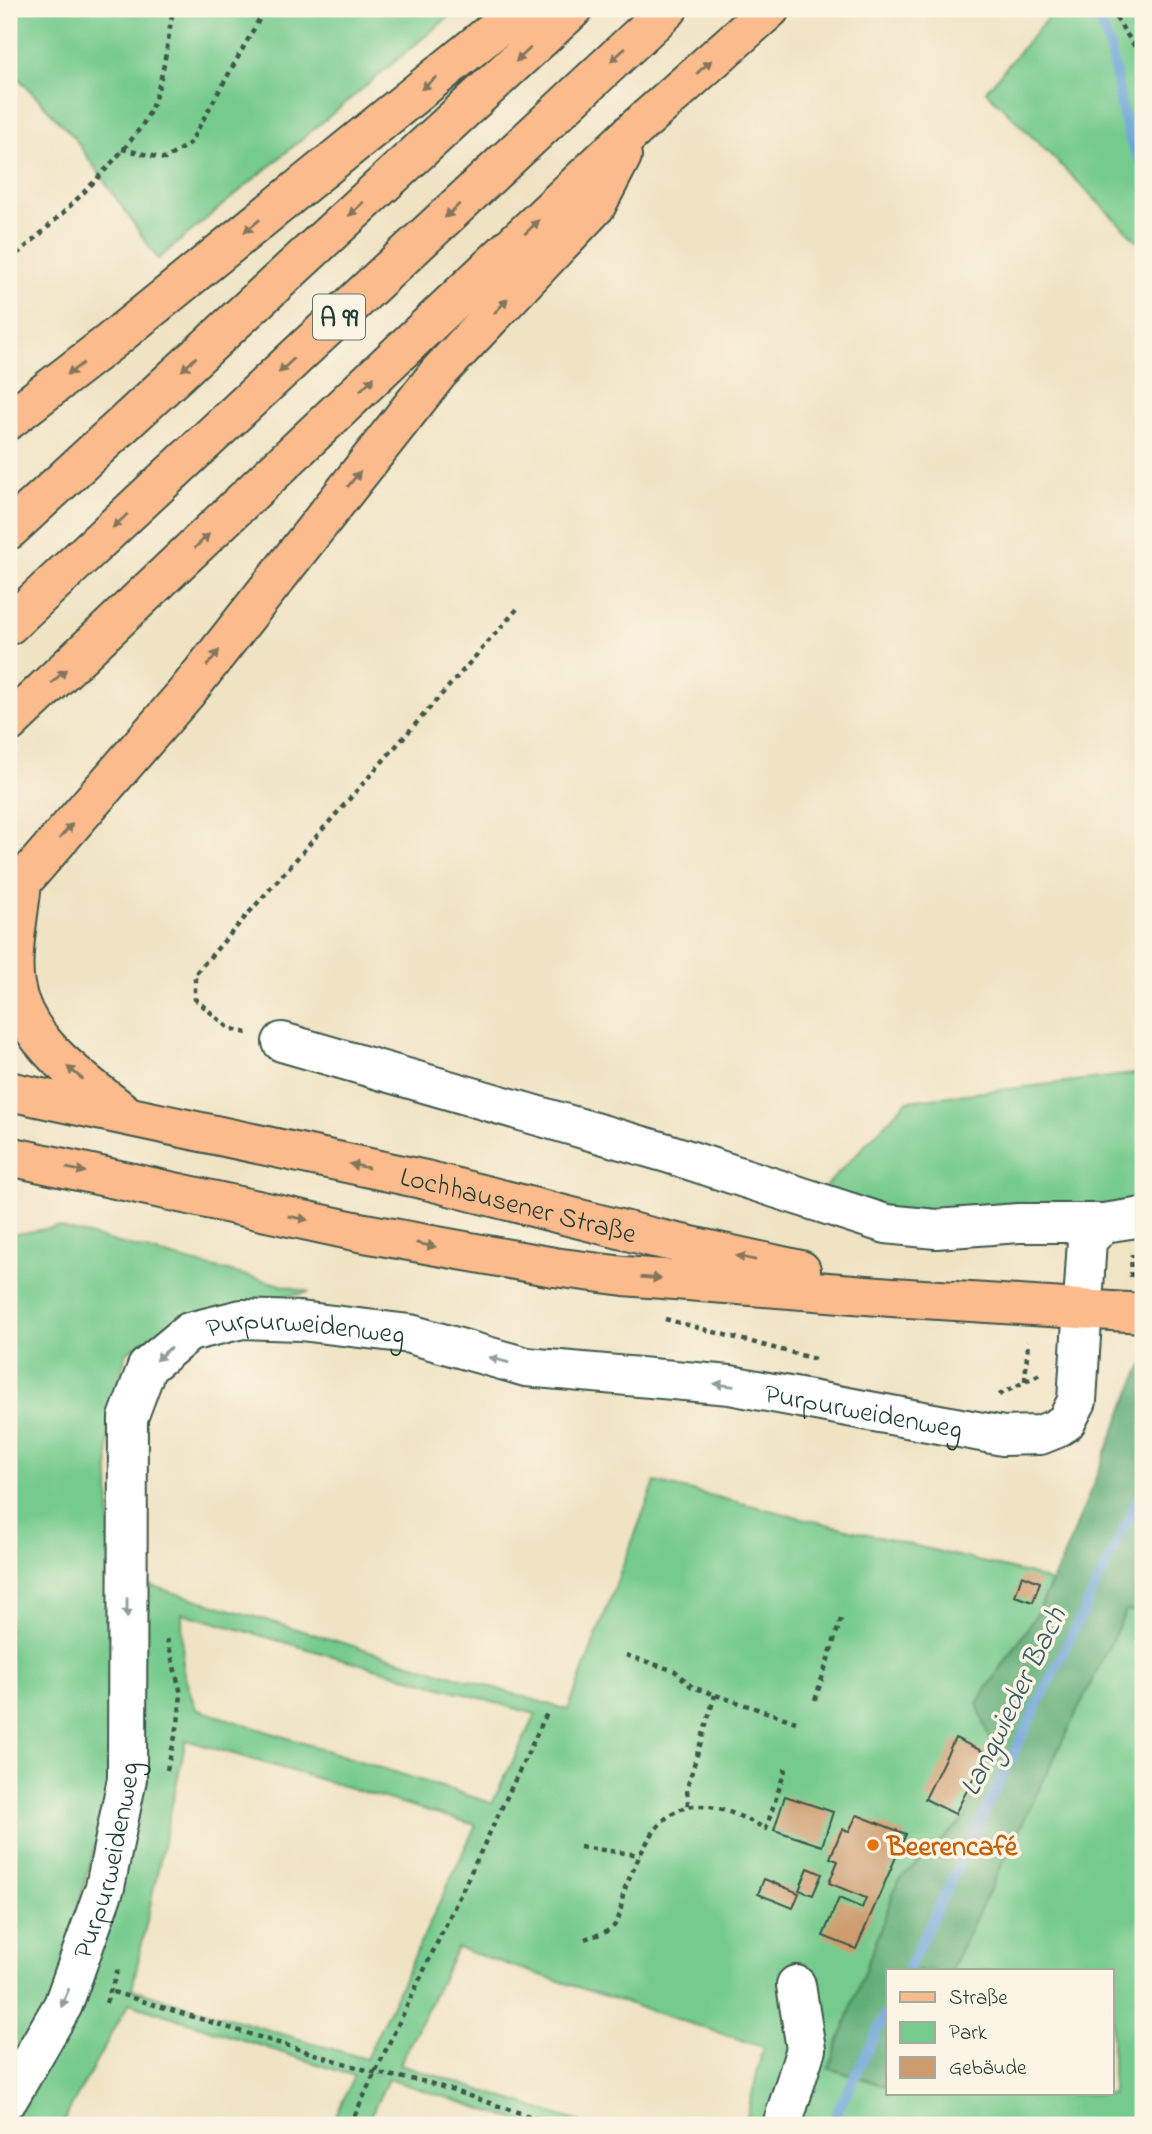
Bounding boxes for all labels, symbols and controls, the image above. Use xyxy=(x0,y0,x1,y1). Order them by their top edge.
one-way arrow xyxy=(514,47,532,63)
one-way arrow xyxy=(610,47,627,64)
one-way arrow xyxy=(696,60,713,75)
one-way arrow xyxy=(420,75,438,90)
one-way arrow xyxy=(348,201,365,217)
one-way arrow xyxy=(444,202,461,218)
one-way arrow xyxy=(244,219,262,234)
one-way arrow xyxy=(523,220,540,236)
road number: A 99 xyxy=(313,294,365,340)
one-way arrow xyxy=(493,298,509,315)
one-way arrow xyxy=(181,355,198,371)
one-way arrow xyxy=(277,358,295,374)
one-way arrow xyxy=(66,361,84,375)
one-way arrow xyxy=(358,377,375,393)
one-way arrow xyxy=(346,470,360,488)
one-way arrow xyxy=(111,513,129,529)
one-way arrow xyxy=(194,533,211,550)
one-way arrow xyxy=(206,649,220,667)
one-way arrow xyxy=(50,669,67,685)
one-way arrow xyxy=(58,823,73,840)
one-way arrow xyxy=(66,1066,84,1081)
street label: Lochhausener Straße xyxy=(396,1158,641,1257)
one-way arrow xyxy=(348,1160,370,1171)
one-way arrow xyxy=(65,1164,87,1175)
one-way arrow xyxy=(287,1213,309,1224)
one-way arrow xyxy=(415,1240,437,1251)
one-way arrow xyxy=(735,1252,757,1263)
one-way arrow xyxy=(641,1273,663,1284)
street label: Purpurweidenweg xyxy=(202,1302,407,1357)
one-way arrow xyxy=(154,1346,171,1361)
one-way arrow xyxy=(488,1354,509,1364)
street label: Purpurweidenweg xyxy=(761,1375,966,1452)
one-way arrow xyxy=(713,1379,735,1390)
one-way arrow xyxy=(121,1598,133,1620)
water label: Langwieder Bach xyxy=(950,1600,1080,1804)
street label: Purpurweidenweg xyxy=(64,1763,151,1965)
place label: Beerencafé xyxy=(885,1828,1019,1869)
marker: Beerencafé xyxy=(865,1837,881,1853)
legend xyxy=(886,1969,1114,2096)
text: Straße xyxy=(949,1984,1008,2014)
one-way arrow xyxy=(59,1988,70,2009)
text: Park xyxy=(949,2019,988,2049)
text: Gebäude xyxy=(949,2054,1027,2084)

